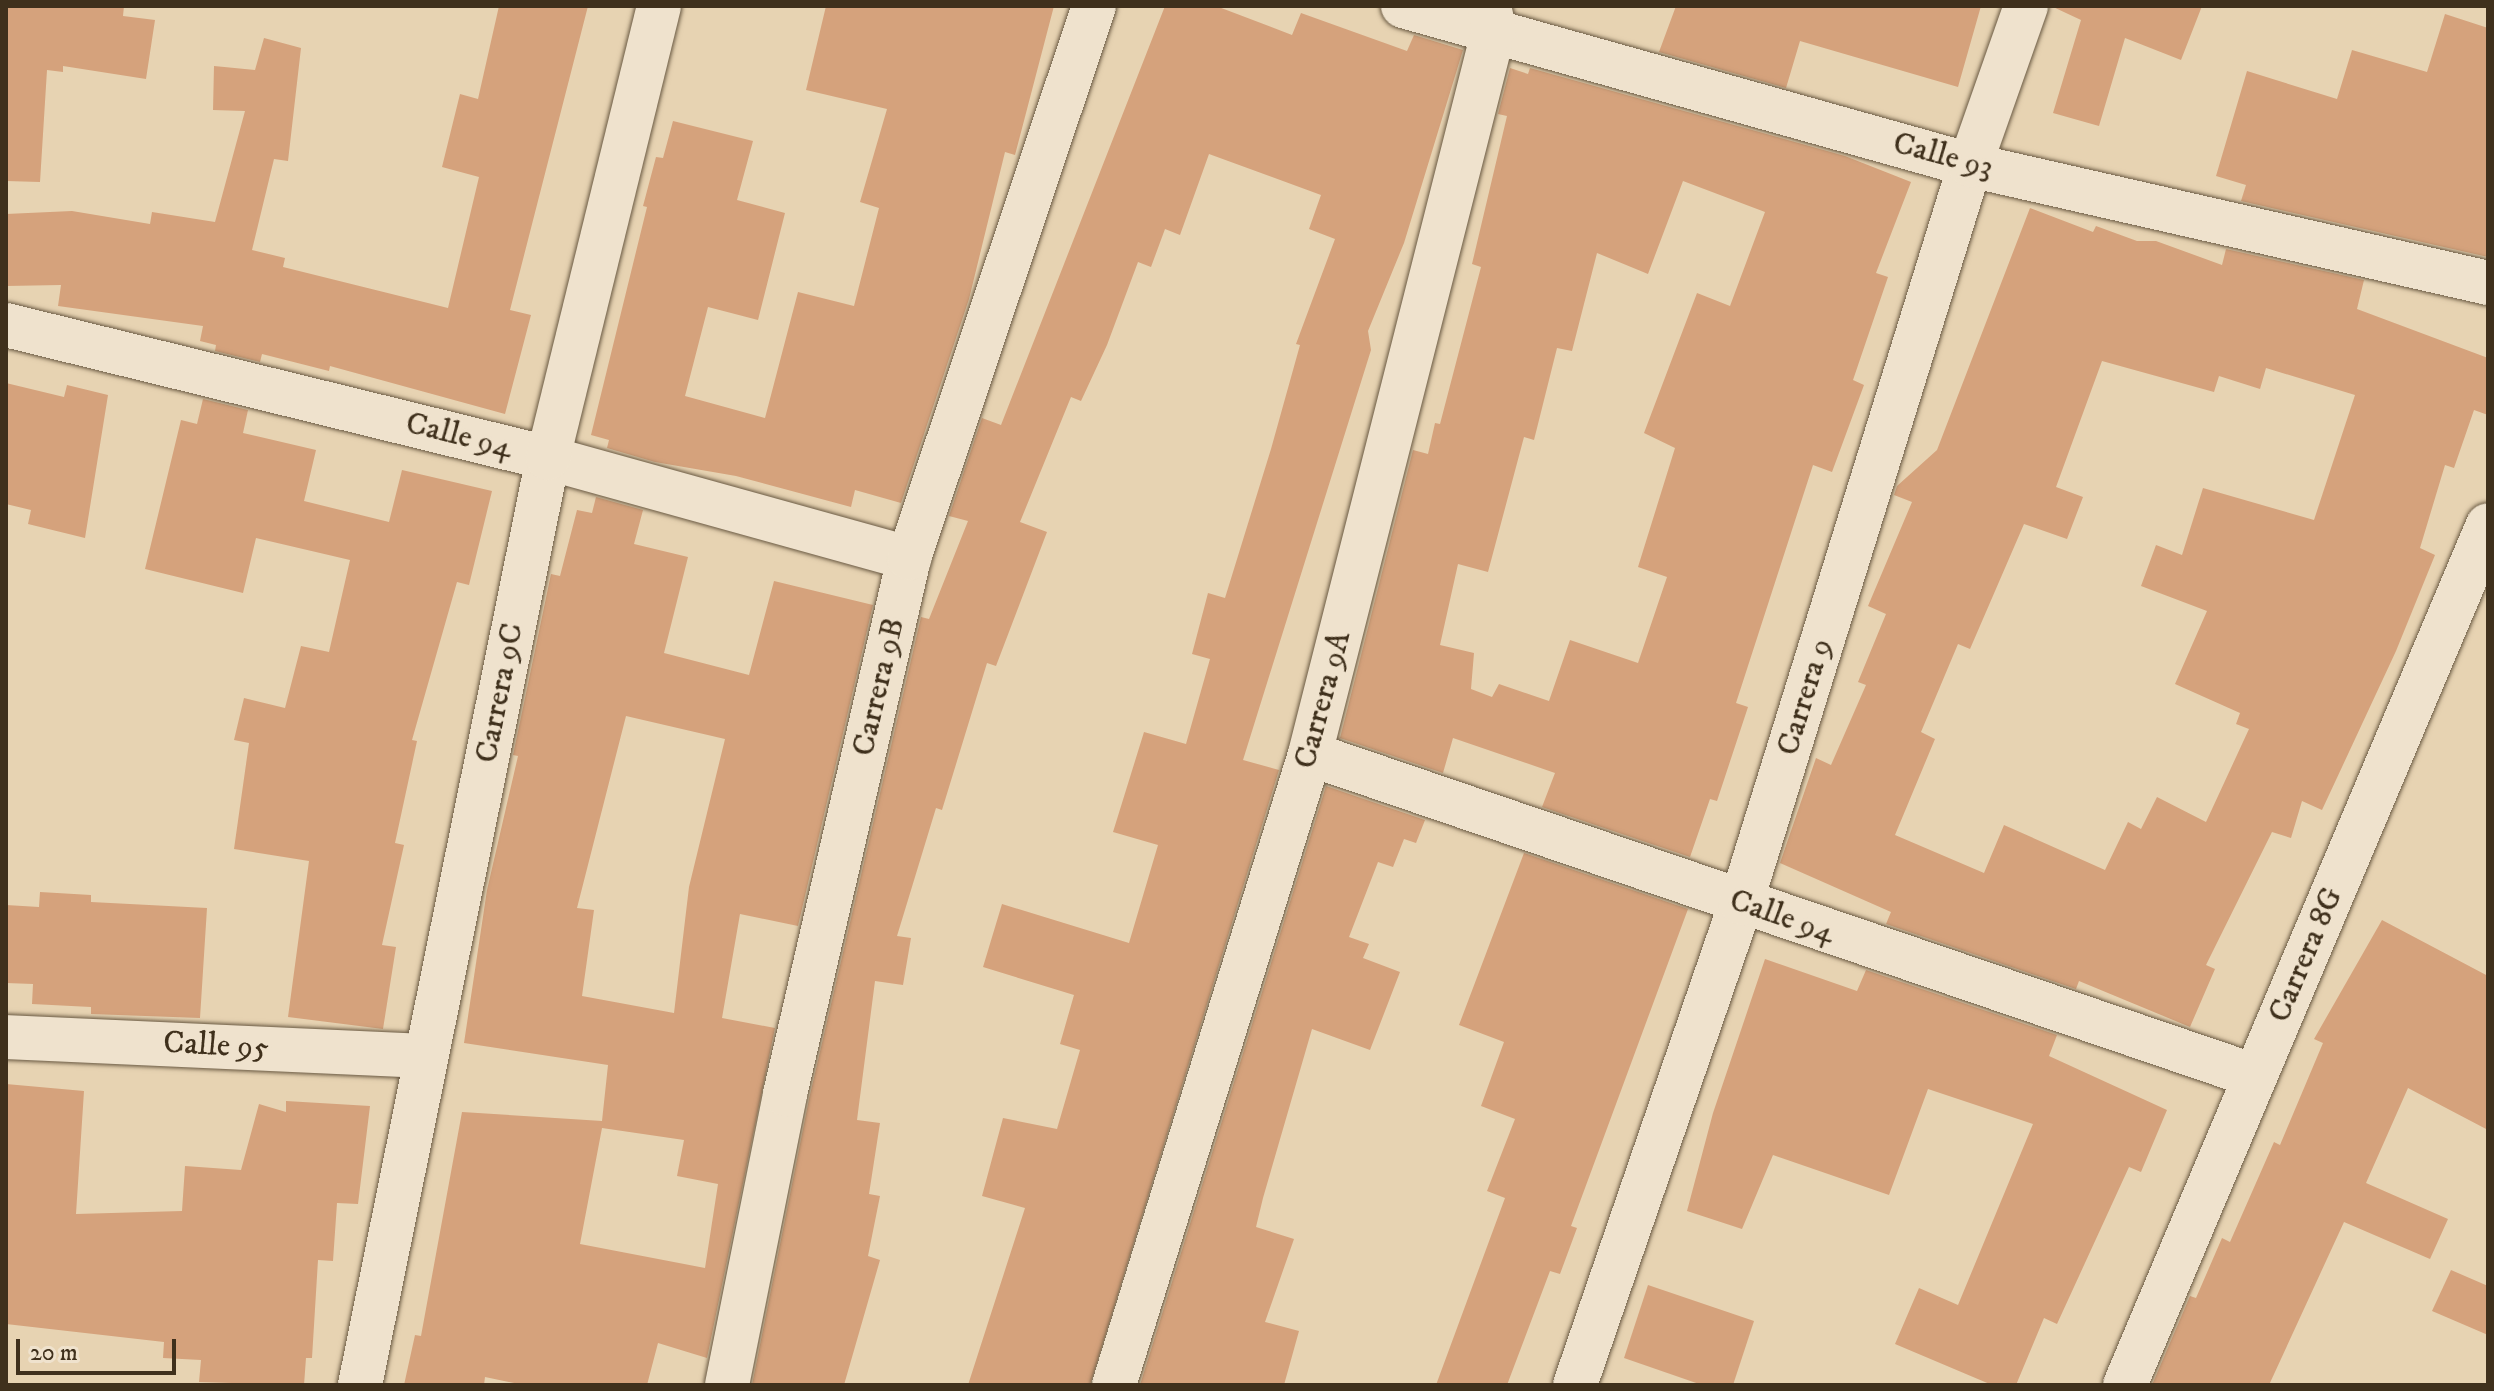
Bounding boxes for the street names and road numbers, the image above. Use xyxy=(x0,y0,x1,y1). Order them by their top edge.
street label: Calle 93 xyxy=(1889,124,1997,188)
street label: Calle 94 xyxy=(402,404,516,468)
street label: Carrera 9B xyxy=(844,614,914,760)
street label: Carrera 9C xyxy=(468,620,532,766)
street label: Carrera 9A xyxy=(1286,627,1360,773)
street label: Carrera 9 xyxy=(1769,634,1841,760)
street label: Calle 94 xyxy=(1724,881,1840,953)
street label: Carrera 8G xyxy=(2260,882,2352,1028)
street label: Calle 95 xyxy=(162,1024,270,1068)

